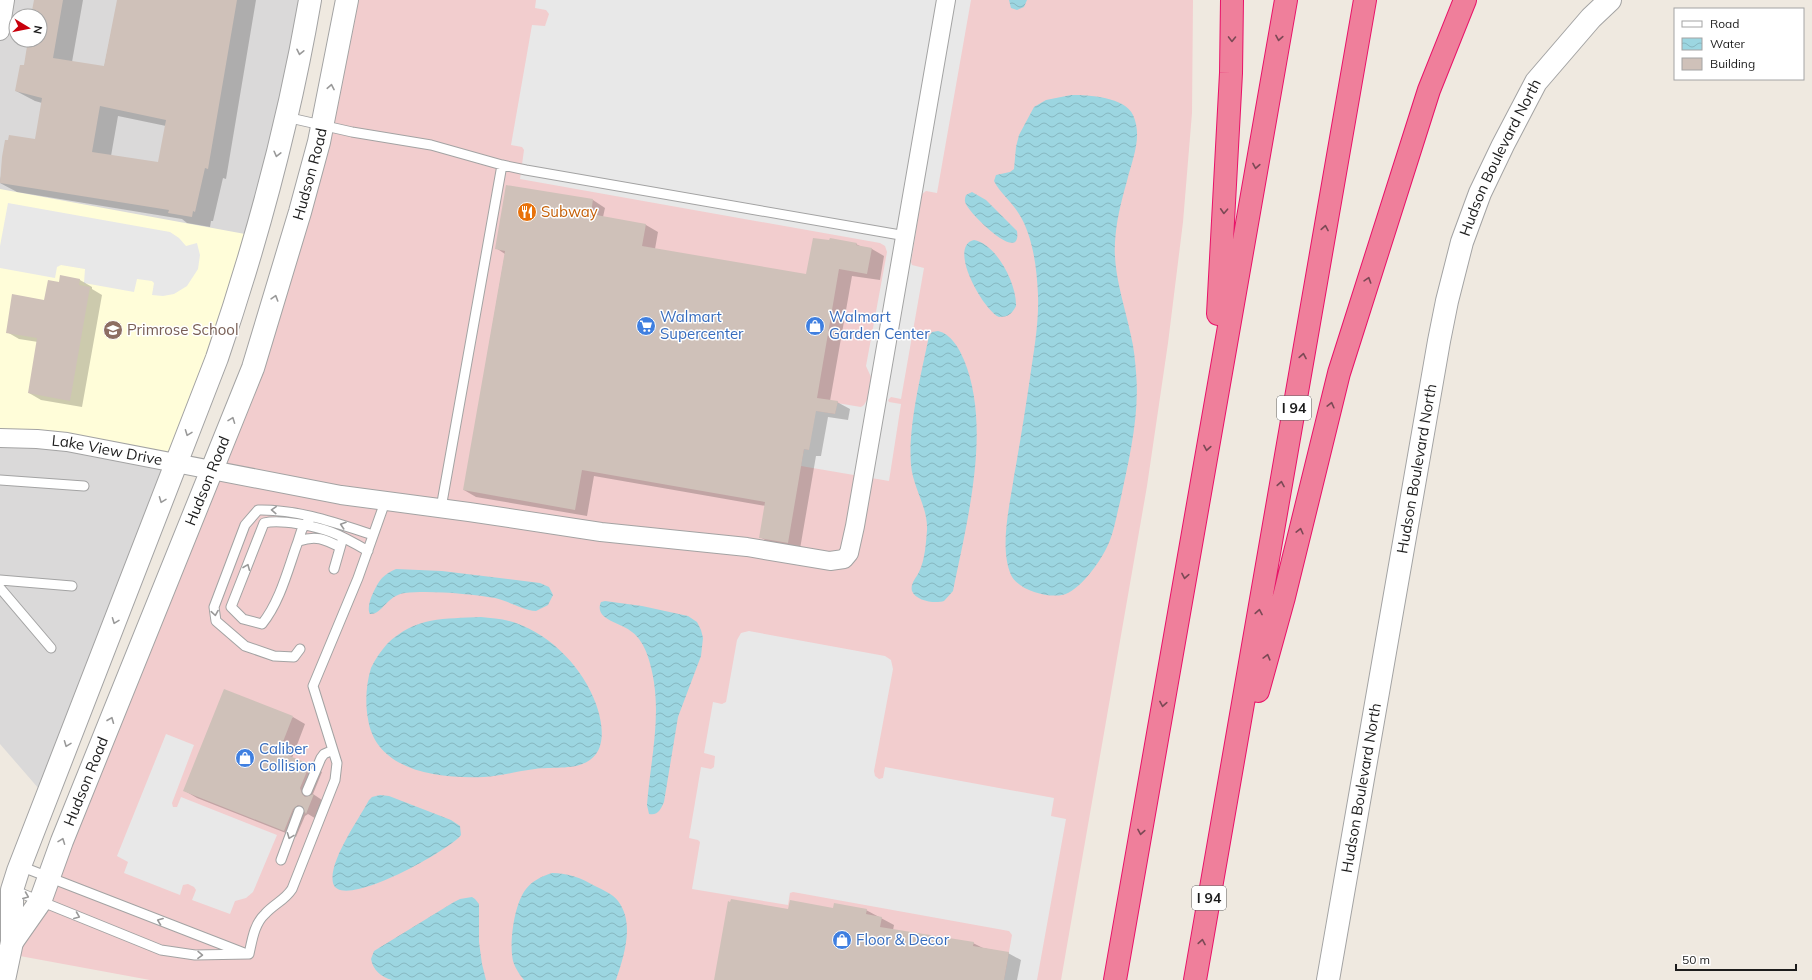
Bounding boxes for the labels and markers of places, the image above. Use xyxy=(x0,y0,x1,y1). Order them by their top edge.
restaurant icon: Subway xyxy=(516,201,538,223)
place label: Subway xyxy=(541,202,598,221)
place label: Walmart Supercenter xyxy=(660,307,744,343)
place label: Walmart Garden Center xyxy=(829,307,930,343)
supermarket icon: Walmart Supercenter xyxy=(635,315,657,337)
shop icon: Walmart Garden Center xyxy=(804,315,826,337)
school or university icon: Primrose School xyxy=(102,319,124,341)
place label: Primrose School xyxy=(127,320,239,339)
place label: Caliber Collision xyxy=(259,739,316,775)
shop icon: Caliber Collision xyxy=(234,747,256,769)
shop icon: Floor & Decor xyxy=(831,929,853,951)
place label: Floor & Decor xyxy=(856,930,950,949)

